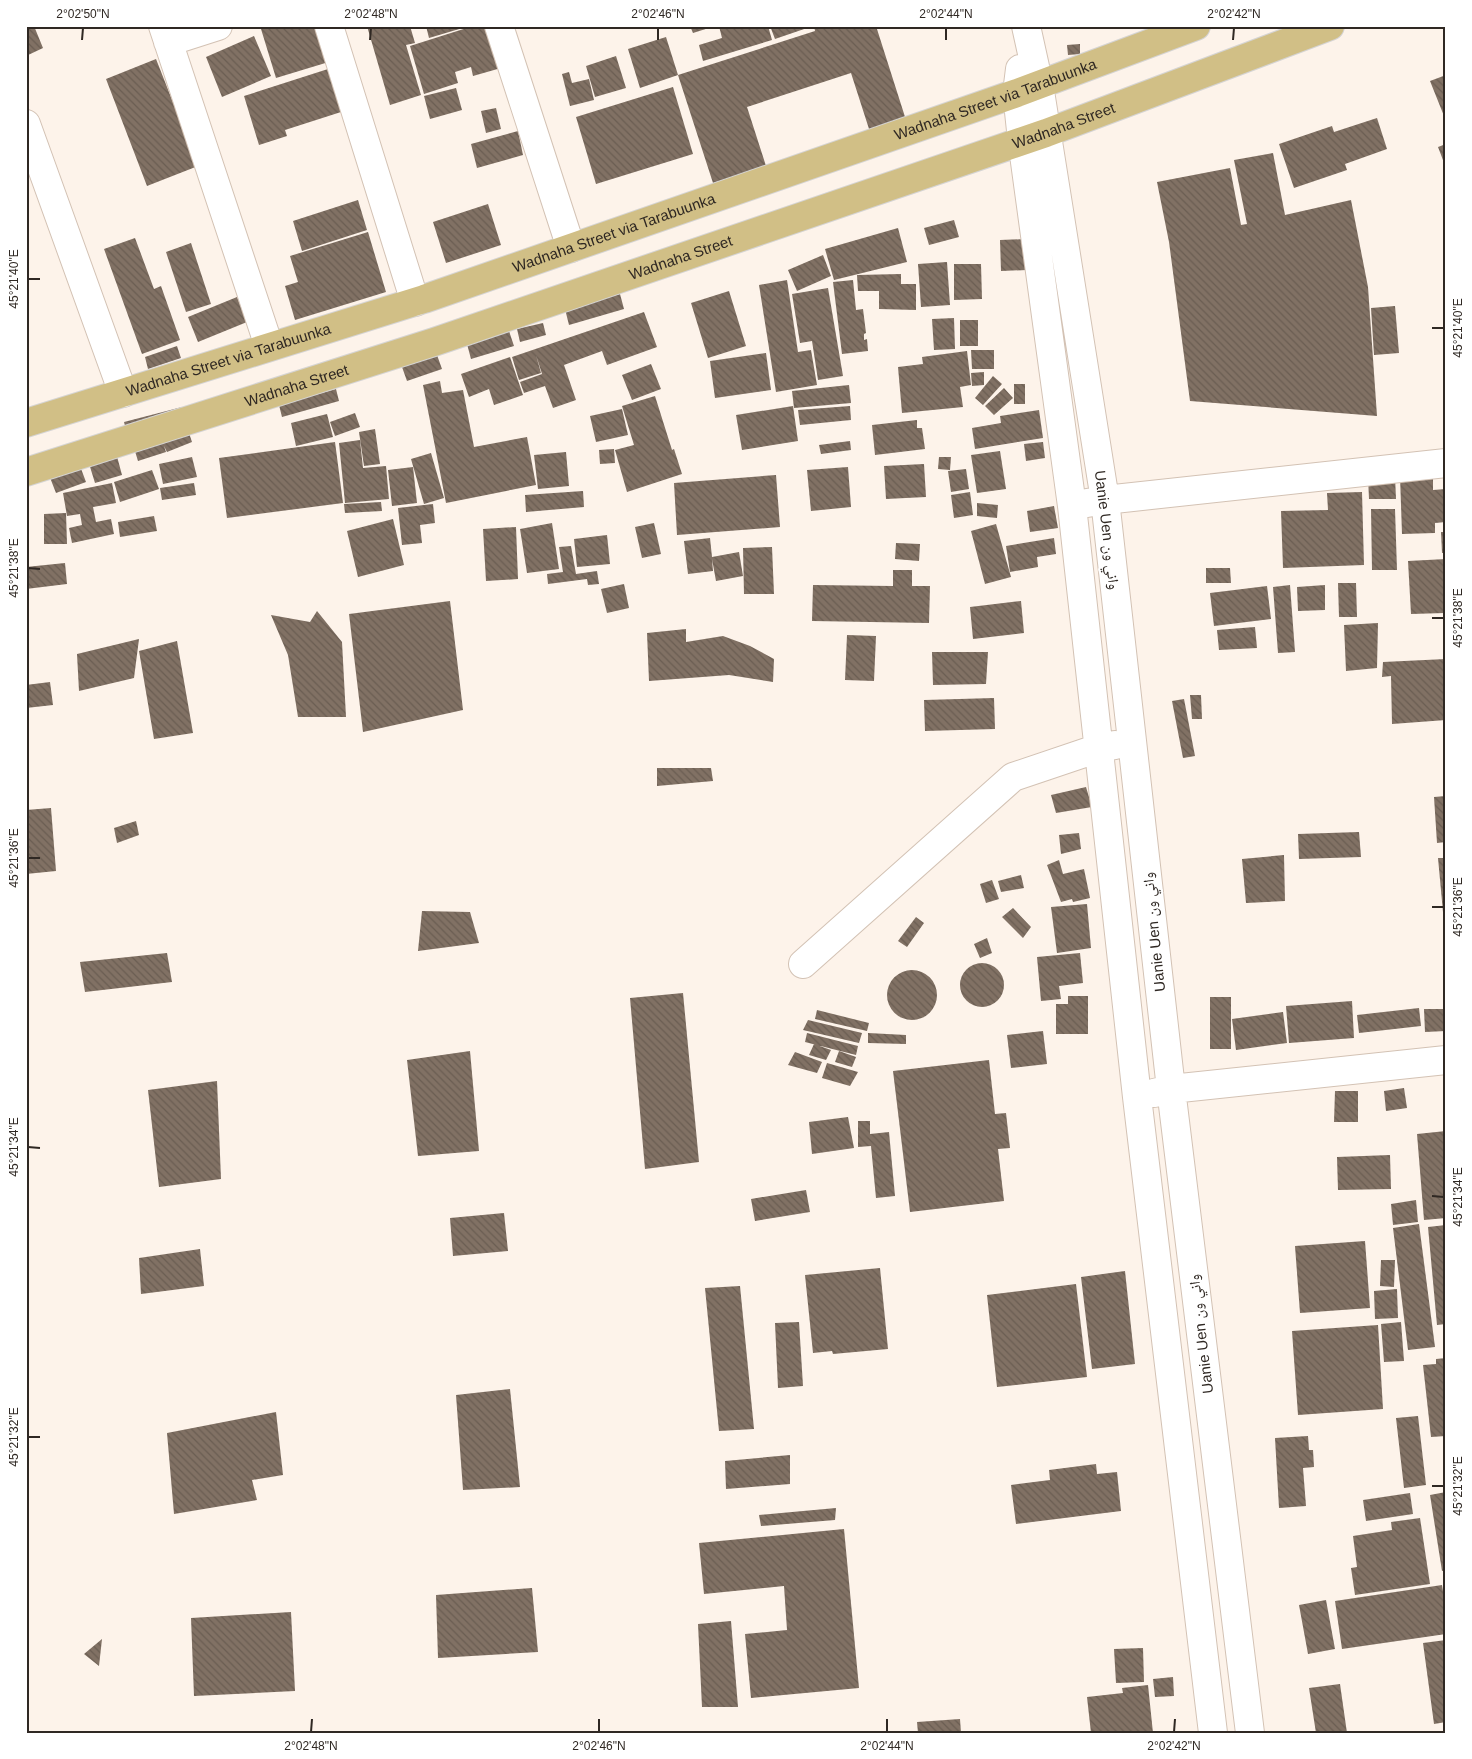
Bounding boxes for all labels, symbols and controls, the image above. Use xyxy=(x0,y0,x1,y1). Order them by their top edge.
text: 2°02'50"N xyxy=(56,7,110,21)
text: 2°02'48"N xyxy=(344,7,398,21)
text: 2°02'46"N xyxy=(631,7,685,21)
text: 2°02'44"N xyxy=(919,7,973,21)
text: 2°02'42"N xyxy=(1207,7,1261,21)
street label: Wadnaha Street via Tarabuunka xyxy=(892,54,1100,144)
street label: Wadnaha Street xyxy=(1010,99,1118,151)
street label: Wadnaha Street via Tarabuunka xyxy=(510,190,718,276)
street label: Wadnaha Street xyxy=(627,231,735,283)
text: 45°21'40"E xyxy=(7,249,21,309)
text: 45°21'40"E xyxy=(1451,298,1465,358)
street label: Wadnaha Street via Tarabuunka xyxy=(124,319,334,399)
street label: Wadnaha Street xyxy=(243,360,351,410)
street label: Uanie Uen واني ون xyxy=(1088,469,1123,591)
text: 45°21'38"E xyxy=(7,538,21,598)
text: 45°21'38"E xyxy=(1451,588,1465,648)
text: 45°21'36"E xyxy=(7,828,21,888)
street label: Uanie Uen واني ون xyxy=(1139,871,1172,993)
text: 45°21'36"E xyxy=(1451,877,1465,937)
text: 45°21'34"E xyxy=(7,1117,21,1177)
text: 45°21'34"E xyxy=(1451,1167,1465,1227)
street label: Uanie Uen واني ون xyxy=(1185,1273,1220,1395)
text: 45°21'32"E xyxy=(7,1407,21,1467)
text: 45°21'32"E xyxy=(1451,1456,1465,1516)
text: 2°02'48"N xyxy=(284,1739,338,1753)
text: 2°02'46"N xyxy=(572,1739,626,1753)
text: 2°02'44"N xyxy=(860,1739,914,1753)
text: 2°02'42"N xyxy=(1147,1739,1201,1753)

